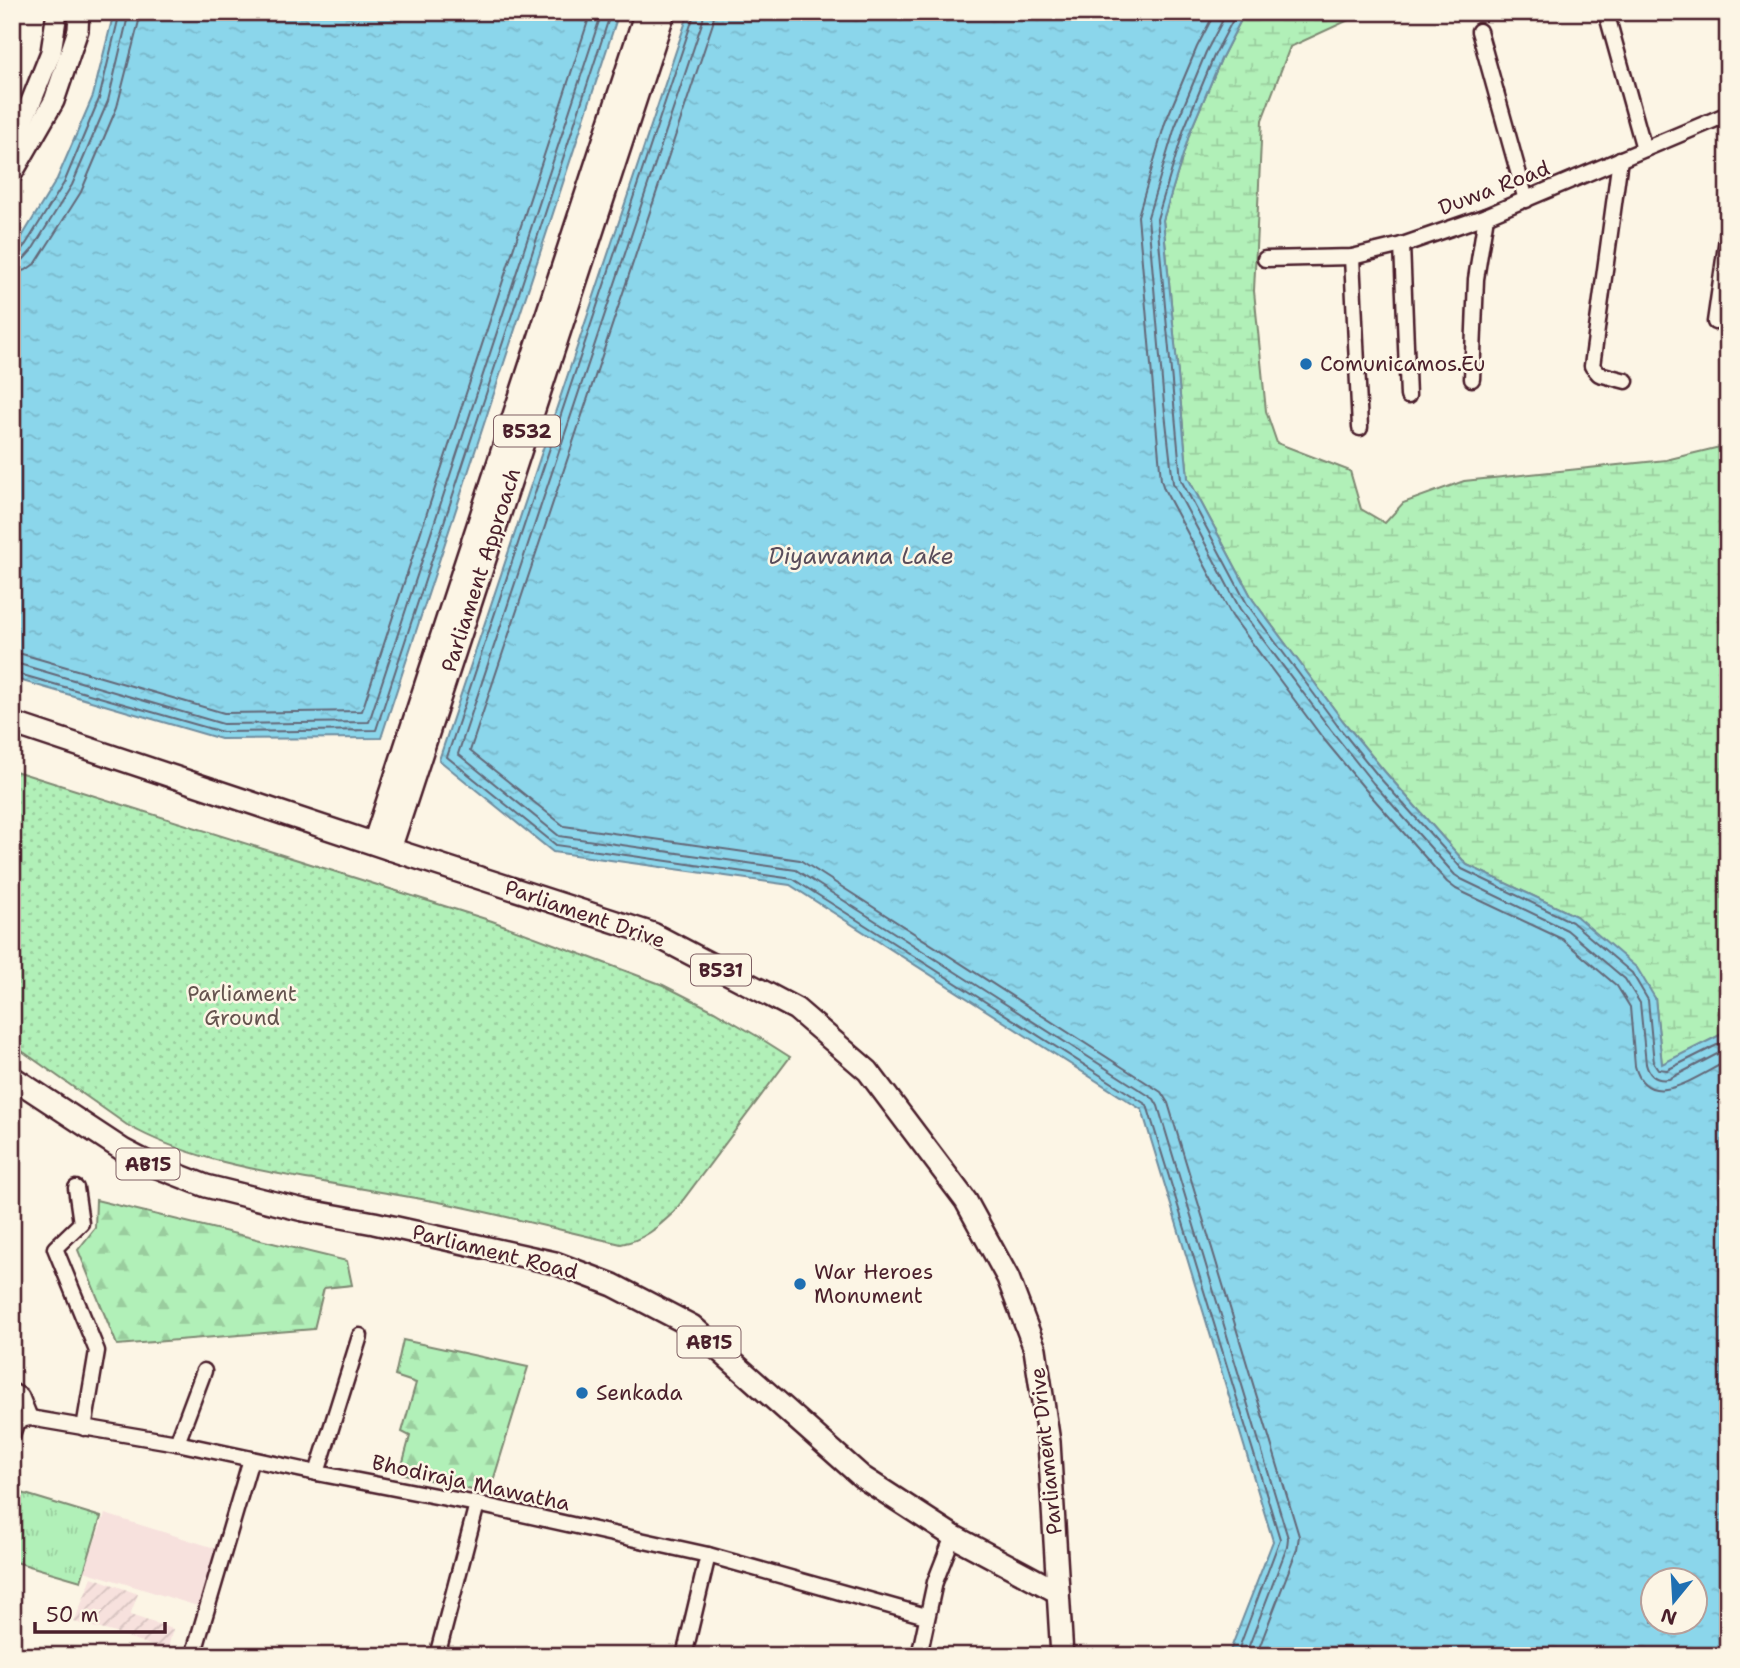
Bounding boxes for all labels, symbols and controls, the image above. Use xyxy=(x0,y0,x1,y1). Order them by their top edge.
street label: Duwa Road xyxy=(1434,154,1554,222)
place label: Comunicamos.Eu xyxy=(1320,350,1485,378)
marker: Comunicamos.Eu xyxy=(1298,356,1314,372)
road number: B532 xyxy=(494,416,560,446)
street label: Parliament Approach xyxy=(435,464,527,676)
water label: Diyawanna Lake xyxy=(768,541,954,571)
street label: Parliament Drive xyxy=(501,873,669,955)
road number: B531 xyxy=(691,954,751,986)
park label: Parliament Ground xyxy=(187,980,297,1032)
road number: AB15 xyxy=(116,1148,180,1180)
street label: Parliament Road xyxy=(409,1218,581,1286)
place label: War Heroes Monument xyxy=(814,1258,933,1310)
marker: War Heroes Monument xyxy=(792,1276,808,1292)
road number: AB15 xyxy=(678,1326,740,1358)
street label: Parliament Drive xyxy=(1023,1366,1069,1536)
place label: Senkada xyxy=(596,1379,683,1407)
marker: Senkada xyxy=(574,1385,590,1401)
street label: Bhodiraja Mawatha xyxy=(369,1448,573,1518)
north arrow xyxy=(1638,1566,1708,1636)
scale bar xyxy=(35,1591,164,1635)
text: 50 m xyxy=(46,1601,99,1629)
text: N xyxy=(1658,1602,1680,1631)

